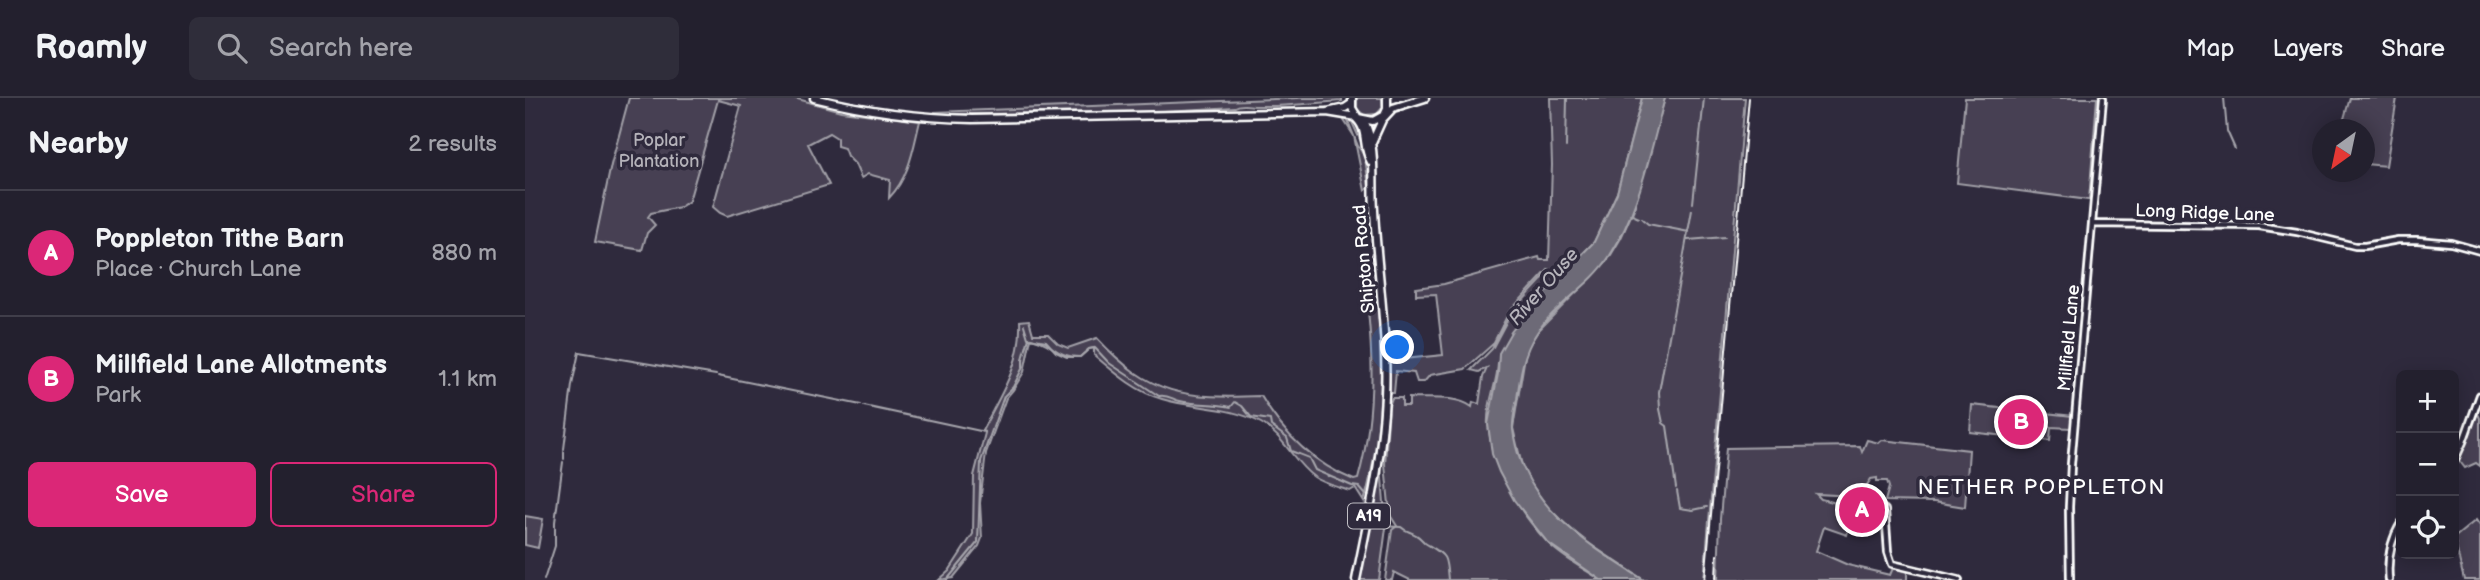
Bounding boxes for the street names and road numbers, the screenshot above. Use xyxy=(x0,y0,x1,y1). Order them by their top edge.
street label: Long Ridge Lane xyxy=(2135,200,2275,226)
street label: Shipton Road xyxy=(1349,204,1379,314)
street label: Millfield Lane xyxy=(2054,283,2084,392)
road number: A19 xyxy=(1348,504,1390,528)

